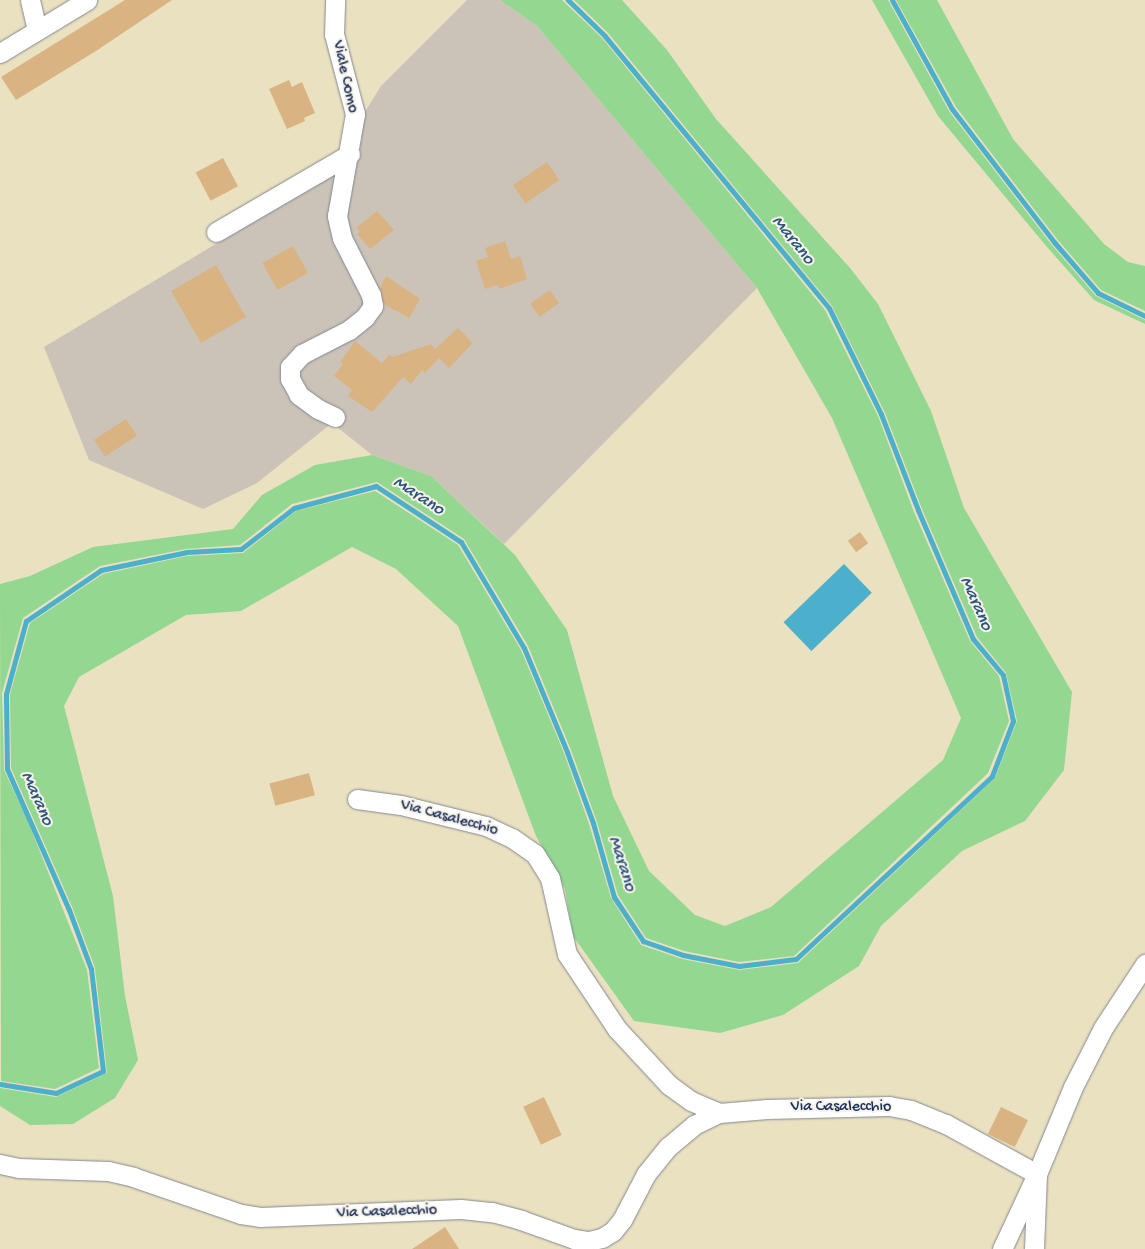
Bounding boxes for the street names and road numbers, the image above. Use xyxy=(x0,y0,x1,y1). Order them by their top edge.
street label: Viale Como xyxy=(326,39,362,115)
street label: Via Casalecchio xyxy=(398,797,500,841)
street label: Via Casalecchio xyxy=(791,1098,891,1118)
street label: Via Casalecchio xyxy=(337,1202,437,1224)

